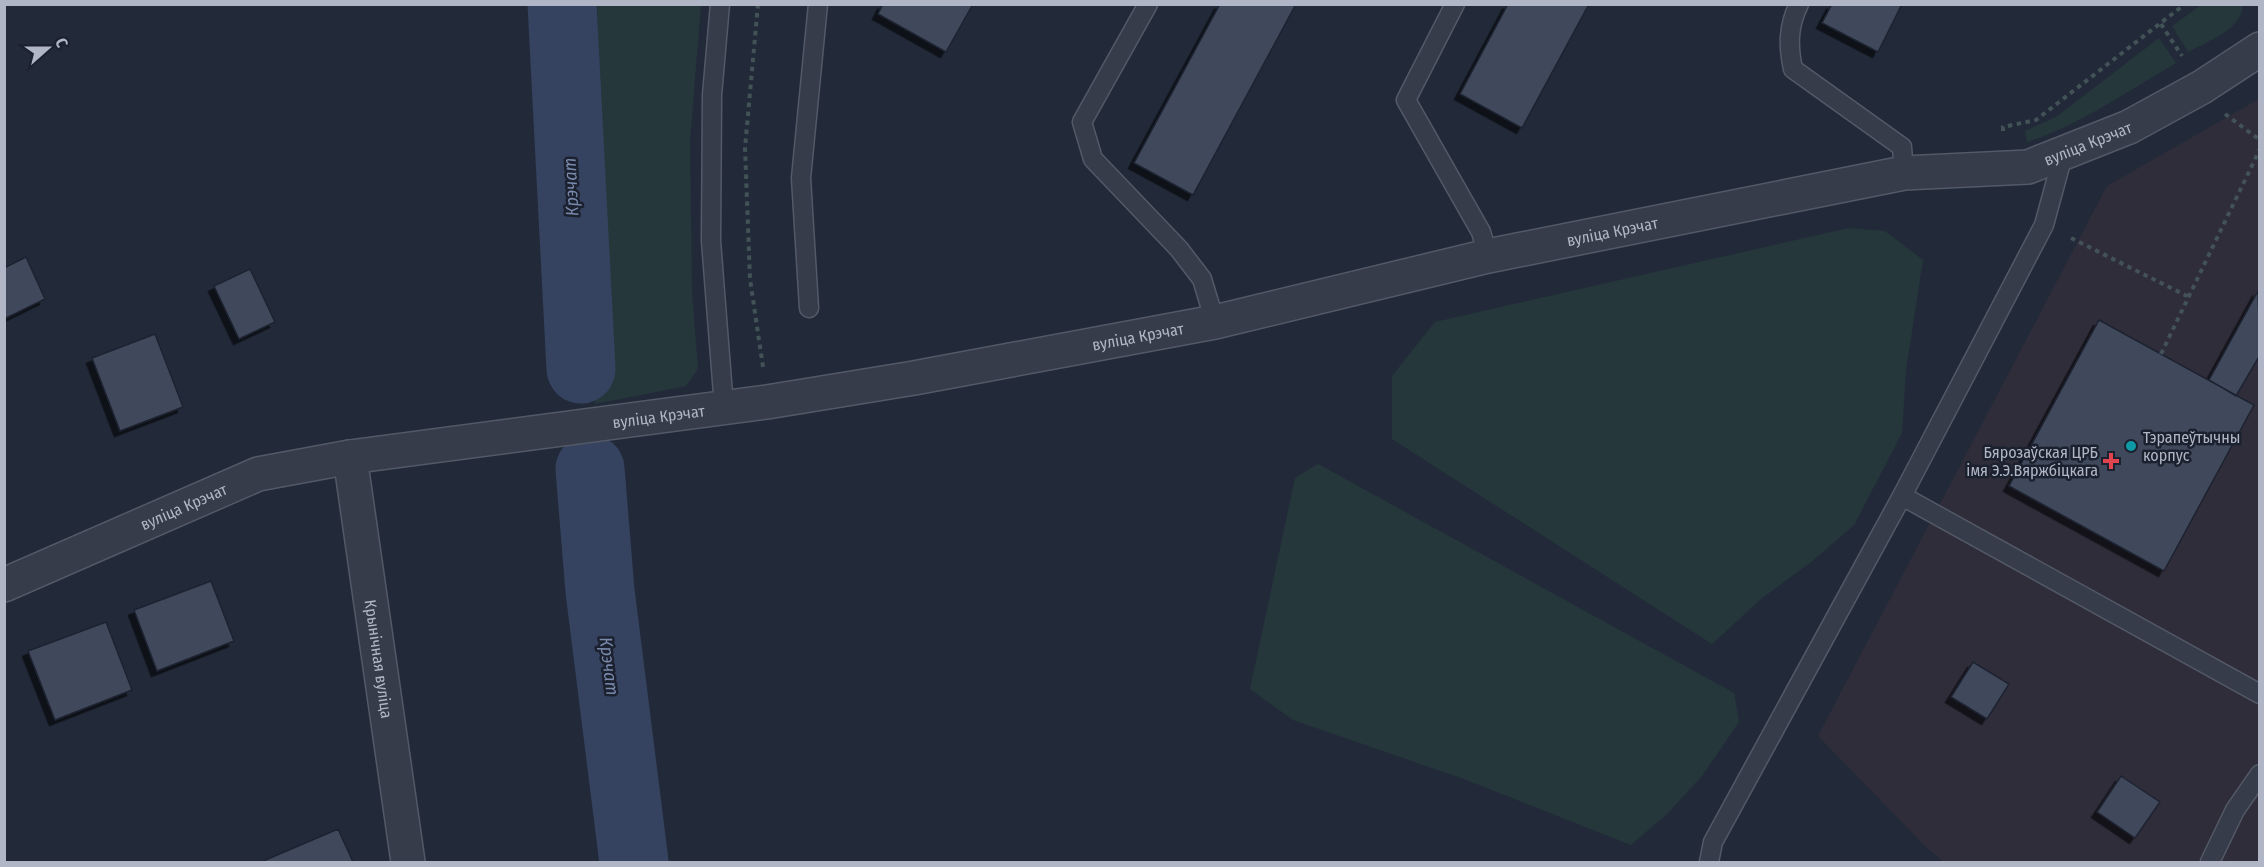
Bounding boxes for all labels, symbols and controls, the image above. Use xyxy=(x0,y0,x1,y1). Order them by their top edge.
north arrow xyxy=(18,18,78,78)
text: С xyxy=(51,35,72,51)
street label: вуліца Крэчат xyxy=(2041,117,2135,169)
water label: Крэчат xyxy=(558,157,584,217)
street label: вуліца Крэчат xyxy=(1565,213,1660,250)
street label: вуліца Крэчат xyxy=(1091,318,1186,354)
street label: вуліца Крэчат xyxy=(611,401,706,432)
place label: Тэрапеўтычны корпус xyxy=(2143,428,2240,465)
marker: Тэрапеўтычны корпус xyxy=(2124,439,2138,453)
place label: Бярозаўская ЦРБ імя Э.Э.Вяржбіцкага xyxy=(1966,443,2098,480)
marker: Бярозаўская ЦРБ імя Э.Э.Вяржбіцкага xyxy=(2102,452,2120,470)
street label: вуліца Крэчат xyxy=(137,479,230,534)
street label: Крынічная вуліца xyxy=(361,598,397,720)
water label: Крэчат xyxy=(595,636,623,696)

